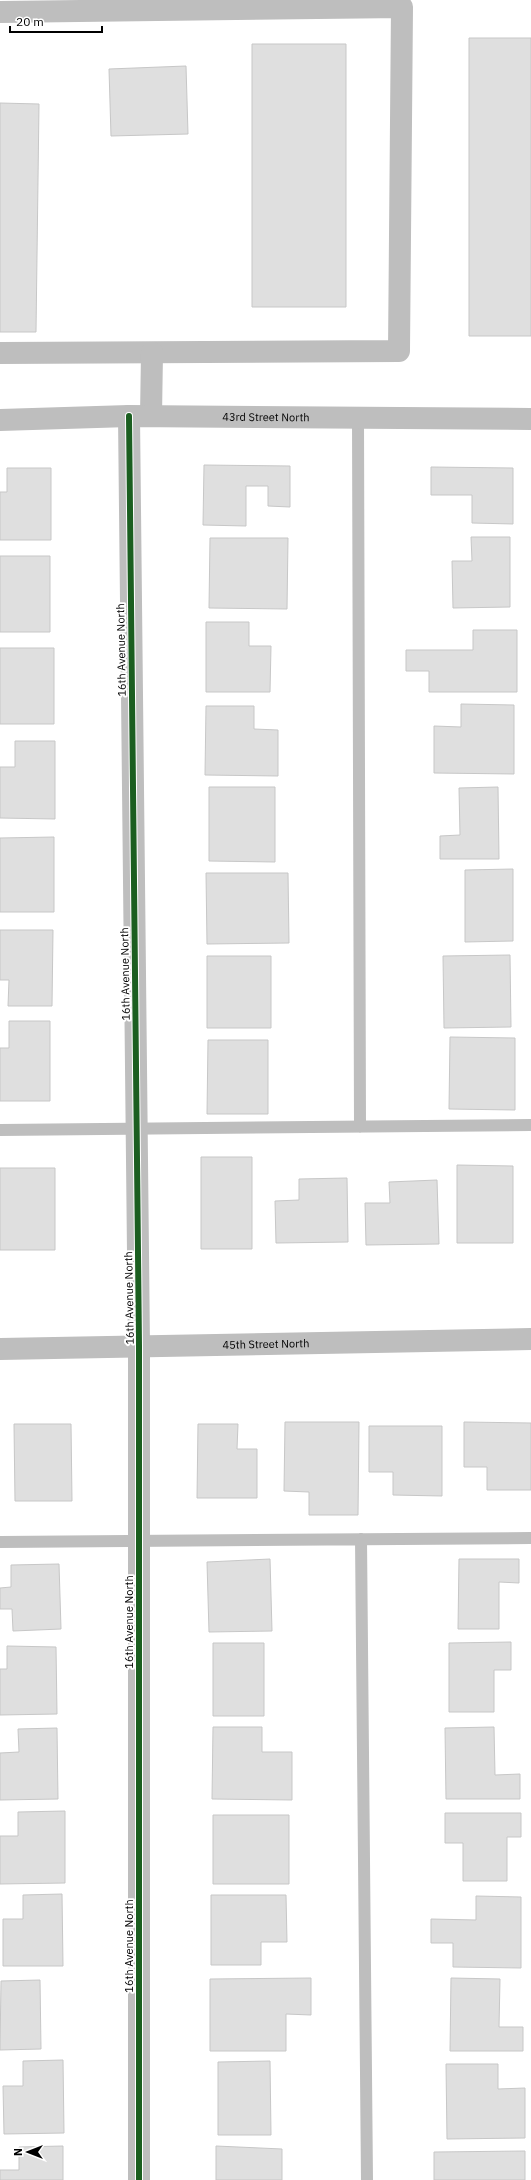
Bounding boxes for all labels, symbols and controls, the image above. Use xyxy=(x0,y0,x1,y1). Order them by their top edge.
scale bar xyxy=(10,8,102,34)
text: 20 m xyxy=(16,14,44,29)
street label: 43rd Street North xyxy=(222,410,310,424)
street label: 16th Avenue North xyxy=(113,603,129,697)
street label: 16th Avenue North xyxy=(117,927,133,1021)
street label: 16th Avenue North xyxy=(121,1251,137,1345)
street label: 45th Street North xyxy=(222,1336,310,1352)
street label: 16th Avenue North xyxy=(122,1575,136,1669)
street label: 16th Avenue North xyxy=(122,1899,136,1993)
north arrow xyxy=(8,2132,48,2172)
text: N xyxy=(11,2148,25,2156)

